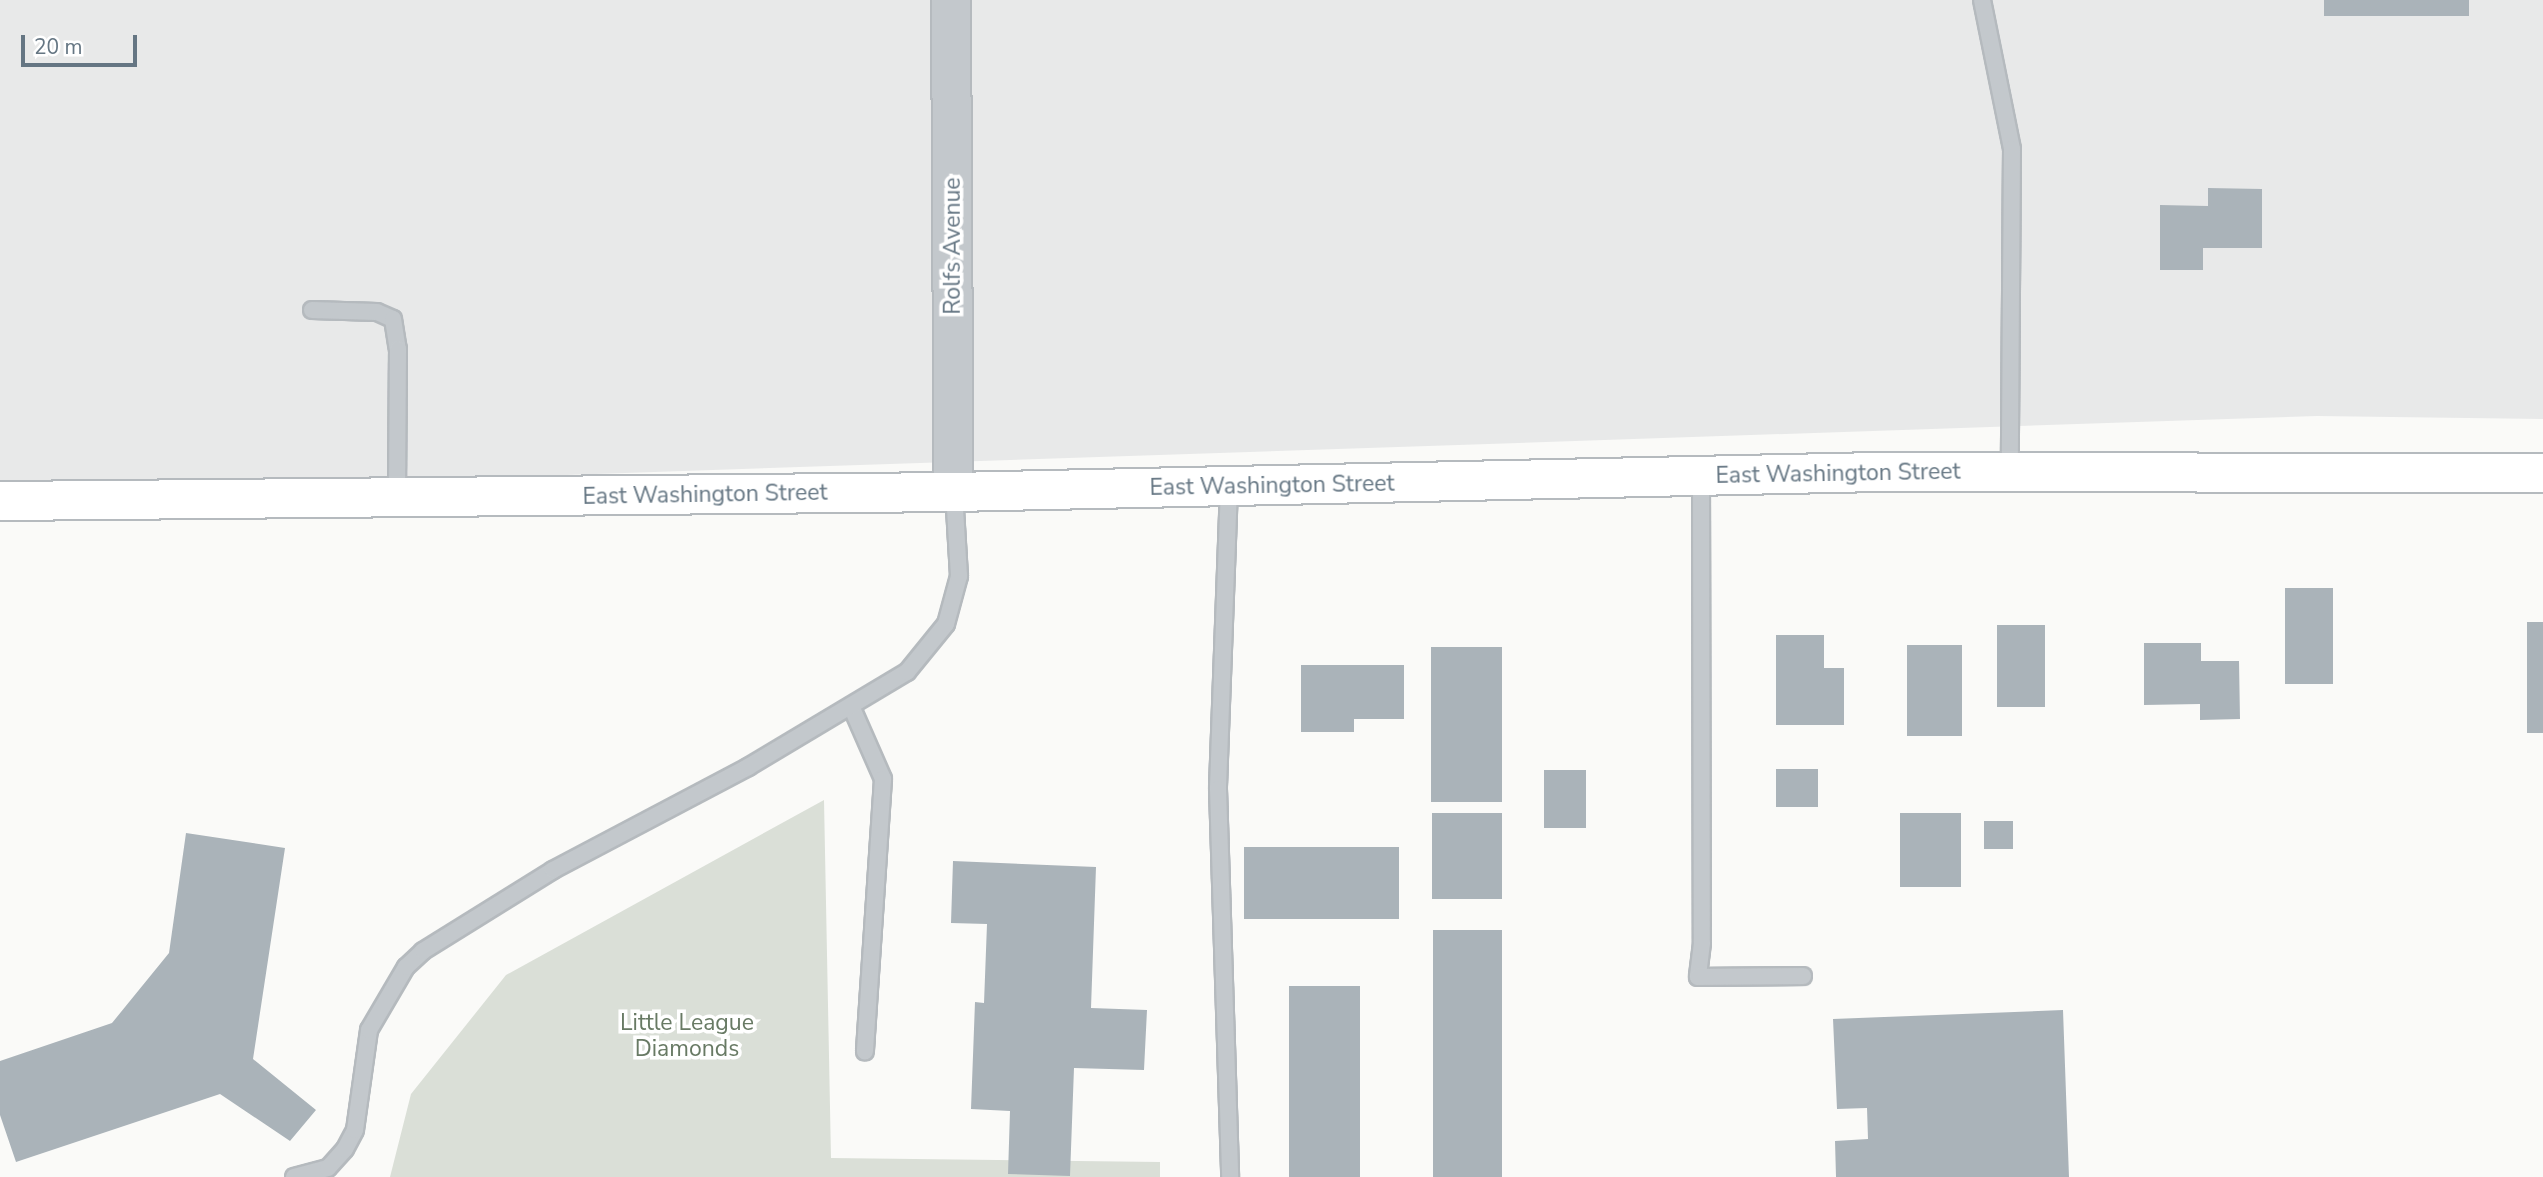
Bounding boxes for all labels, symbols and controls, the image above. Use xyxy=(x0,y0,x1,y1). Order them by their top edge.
scale bar xyxy=(24,21,140,65)
text: 20 m xyxy=(34,33,83,61)
street label: Rolfs Avenue xyxy=(939,177,967,315)
street label: East Washington Street xyxy=(1715,458,1961,490)
street label: East Washington Street xyxy=(1149,470,1395,502)
street label: East Washington Street xyxy=(582,479,828,511)
park label: Little League Diamonds xyxy=(620,1009,754,1063)

